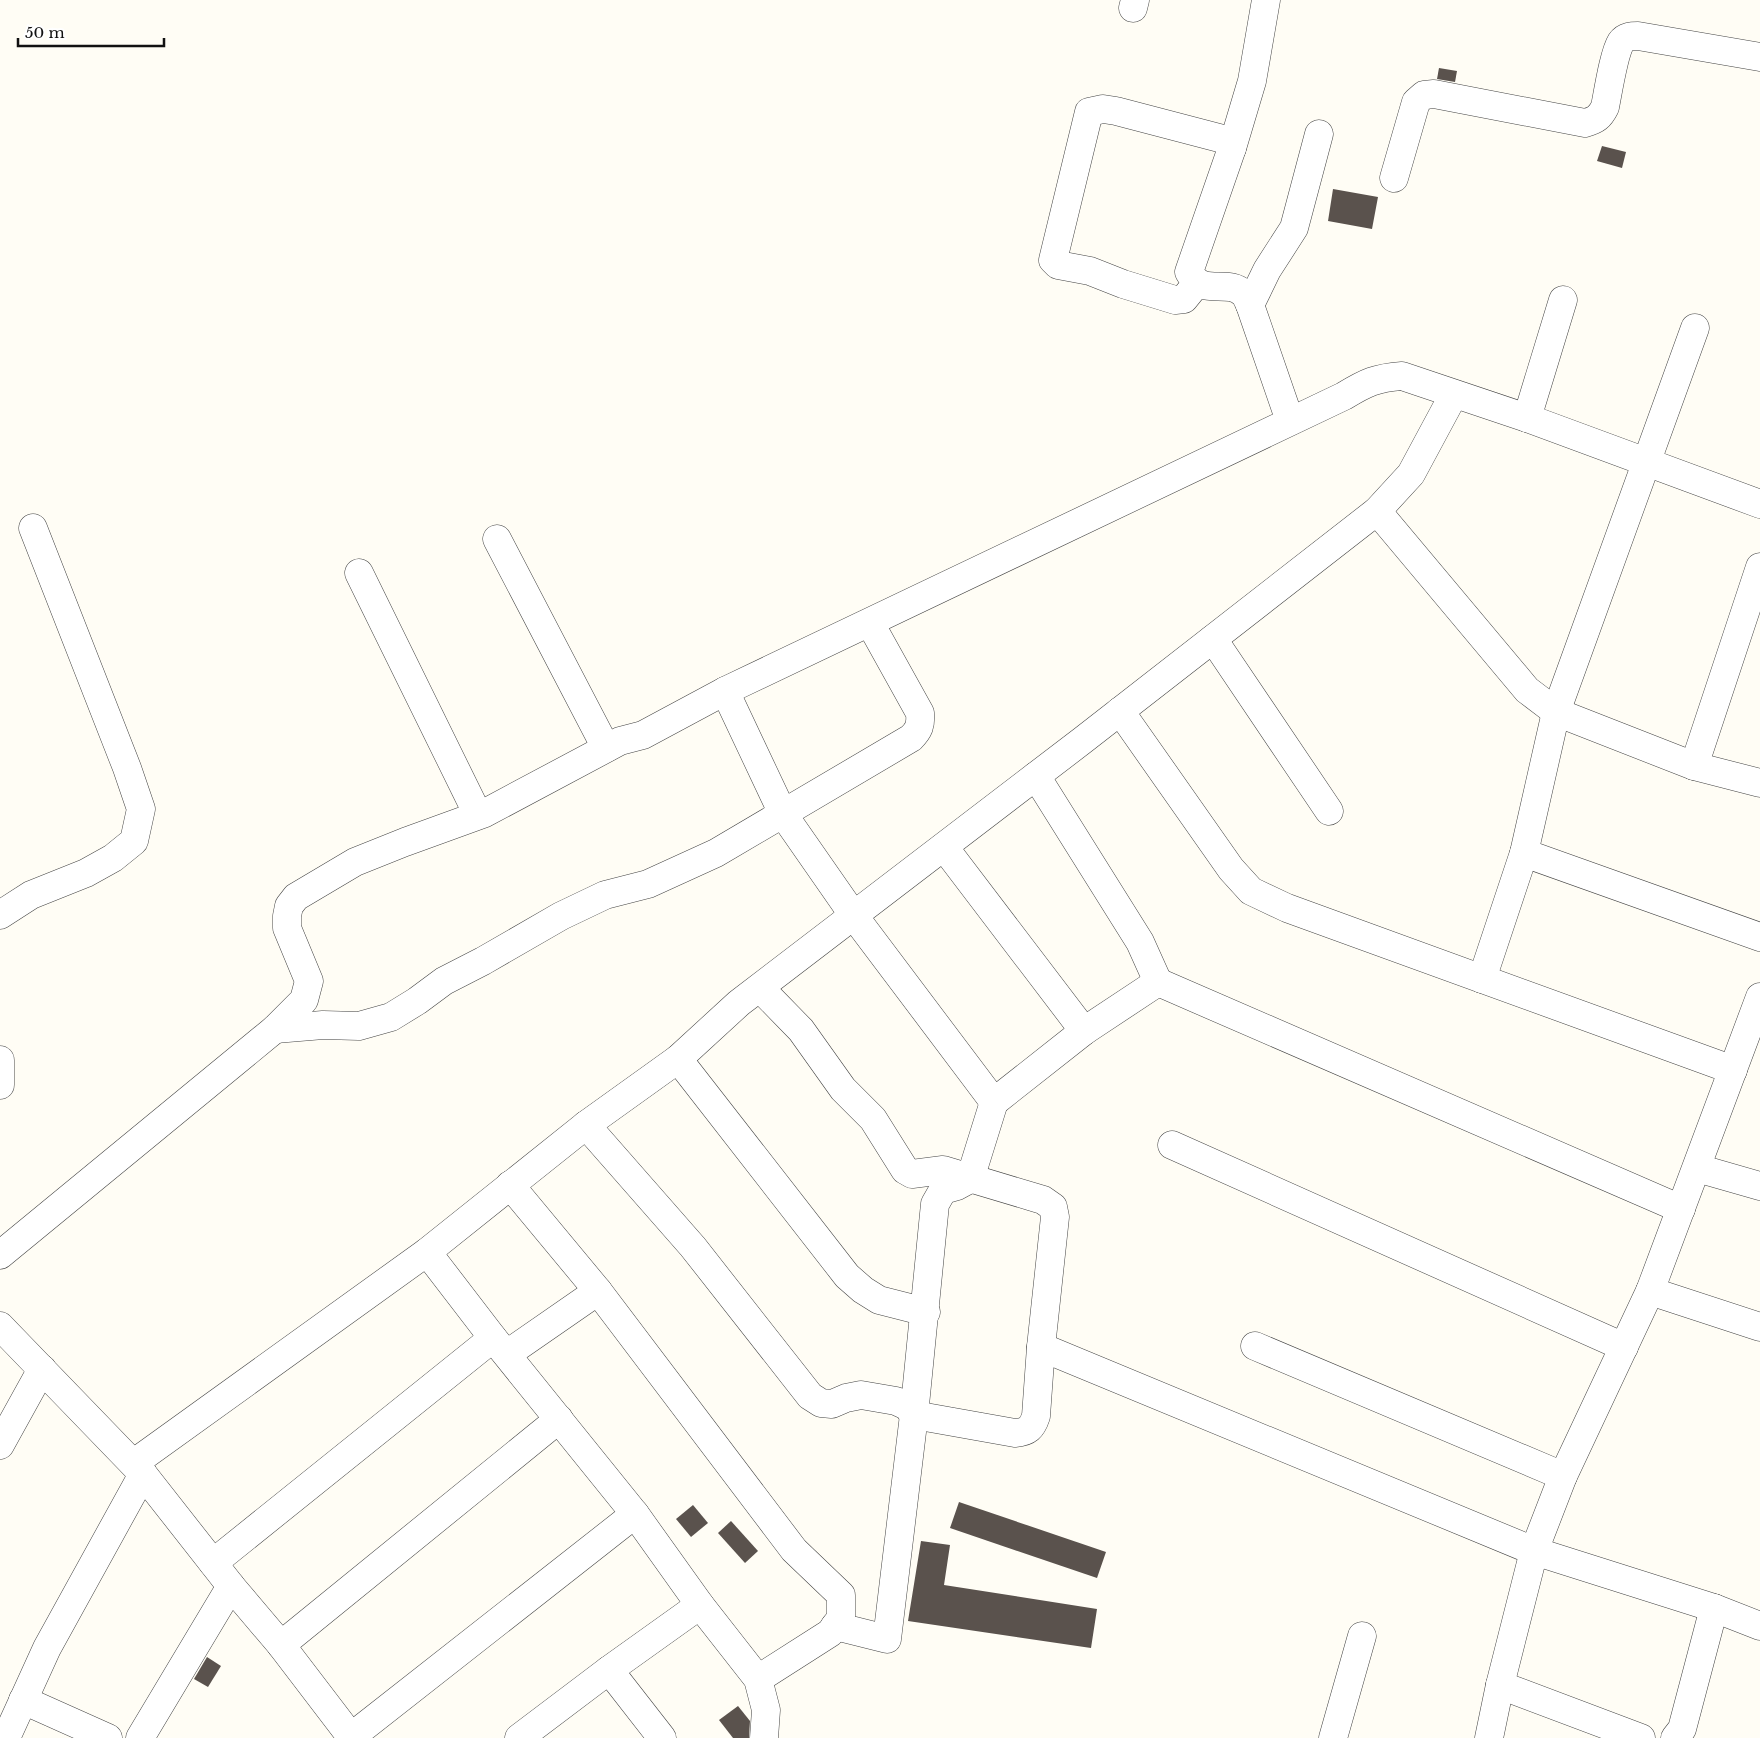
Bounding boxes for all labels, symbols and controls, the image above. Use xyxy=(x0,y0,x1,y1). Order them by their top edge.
scale bar xyxy=(18,15,164,47)
text: 50 m xyxy=(25,23,65,42)

